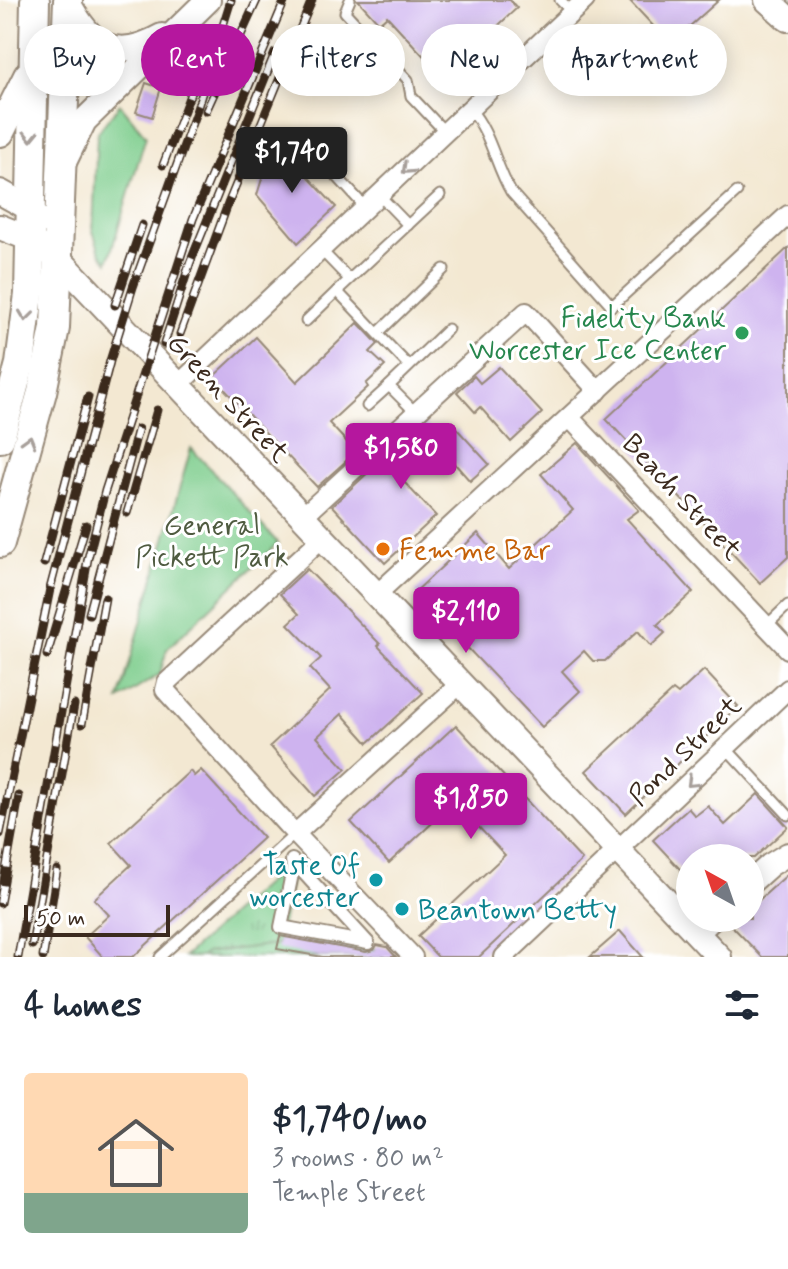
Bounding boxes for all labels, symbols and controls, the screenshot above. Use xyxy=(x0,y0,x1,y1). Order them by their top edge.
chip: Buy xyxy=(24,24,125,96)
chip: Rent xyxy=(141,24,255,96)
chip: Filters xyxy=(271,24,405,96)
chip: New xyxy=(421,24,527,96)
chip: Apartment xyxy=(543,24,727,96)
pin: $1,740 xyxy=(227,127,357,195)
one-way arrow xyxy=(22,130,40,143)
text: $1,740 xyxy=(254,136,330,170)
one-way arrow xyxy=(401,160,416,174)
place label: Fidelity Bank Worcester Ice Center xyxy=(469,301,727,370)
one-way arrow xyxy=(17,310,34,323)
marker: Fidelity Bank Worcester Ice Center xyxy=(733,324,751,342)
street label: Green Street xyxy=(158,326,297,472)
pin: $1,580 xyxy=(336,423,466,491)
street label: Beach Street xyxy=(613,426,750,569)
text: $1,580 xyxy=(364,432,438,466)
one-way arrow xyxy=(20,435,36,449)
park label: General Pickett Park xyxy=(135,508,289,577)
place label: Femme Bar xyxy=(399,533,551,570)
marker: Femme Bar xyxy=(374,540,392,558)
pin: $2,110 xyxy=(401,587,531,655)
text: $2,110 xyxy=(431,596,501,630)
street label: Pond Street xyxy=(621,688,751,815)
one-way arrow xyxy=(686,772,701,786)
pin: $1,850 xyxy=(406,773,536,841)
text: $1,850 xyxy=(433,782,509,816)
north arrow xyxy=(676,844,764,932)
map controls xyxy=(676,844,764,932)
place label: Taste Of worcester xyxy=(249,848,360,917)
marker: Taste Of worcester xyxy=(367,871,385,889)
place label: Beantown Betty xyxy=(418,893,617,930)
marker: Beantown Betty xyxy=(393,900,411,918)
scale bar xyxy=(24,901,170,937)
text: 50 m xyxy=(36,905,85,933)
text: 4 homes xyxy=(24,983,142,1028)
icon: filters xyxy=(720,983,764,1027)
text: $1,740/mo xyxy=(272,1097,427,1142)
icon: home xyxy=(88,1105,184,1201)
text: 3 rooms · 80 m² xyxy=(272,1142,444,1176)
text: Temple Street xyxy=(272,1176,426,1210)

